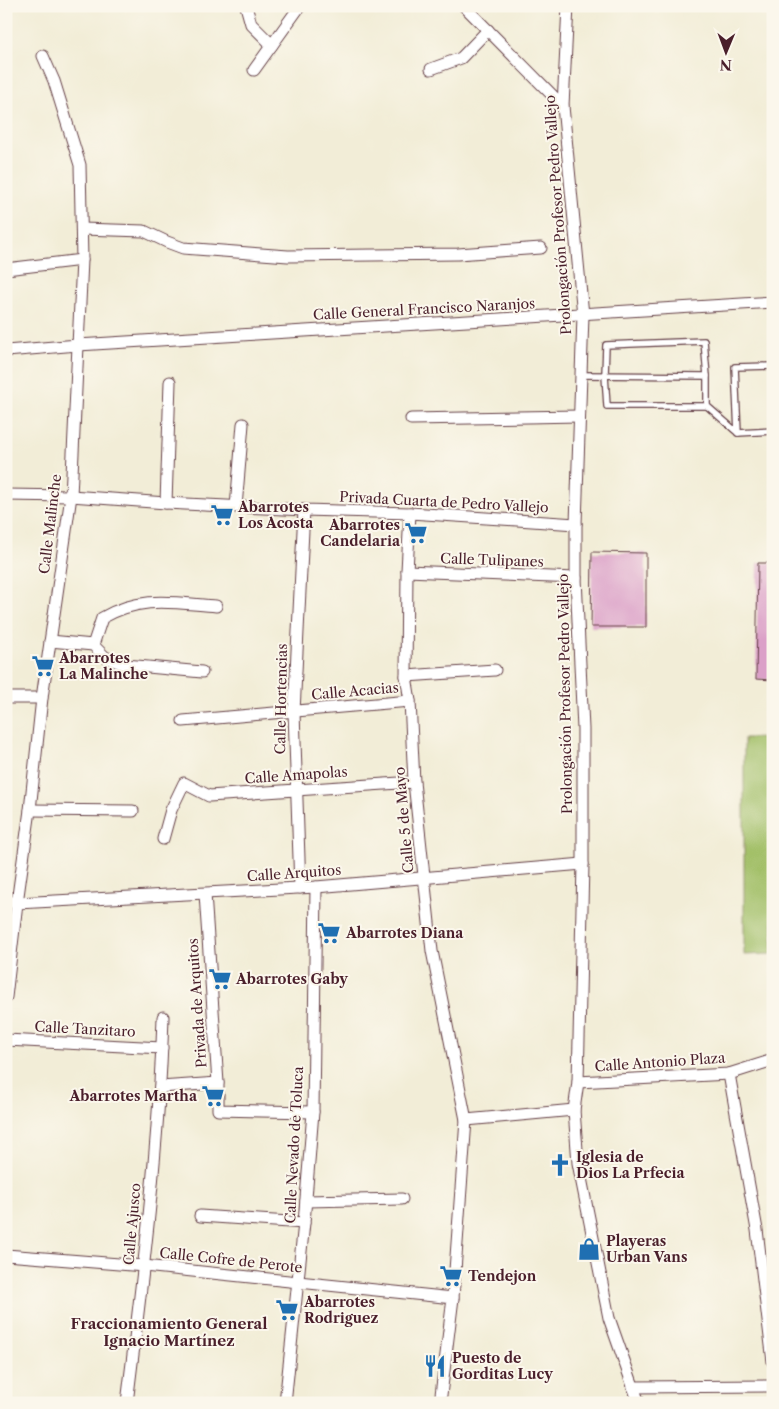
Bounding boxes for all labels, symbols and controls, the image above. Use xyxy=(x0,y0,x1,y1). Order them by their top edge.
north arrow xyxy=(702,28,752,78)
text: N xyxy=(720,56,732,74)
street label: Prolongación Profesor Pedro Vallejo xyxy=(541,94,575,336)
street label: Calle General Francisco Naranjos xyxy=(312,294,536,324)
street label: Calle Malinche xyxy=(35,473,65,575)
street label: Privada Cuarta de Pedro Vallejo xyxy=(339,488,549,516)
place label: Abarrotes Los Acosta xyxy=(237,498,314,532)
supermarket icon: Abarrotes Los Acosta xyxy=(209,502,235,528)
place label: Abarrotes Candelaria xyxy=(320,516,401,550)
supermarket icon: Abarrotes Candelaria xyxy=(403,520,429,546)
street label: Calle Tulipanes xyxy=(440,549,544,571)
street label: Prolongación Profesor Pedro Vallejo xyxy=(554,574,576,814)
street label: Calle Hortencias xyxy=(271,643,291,755)
place label: Abarrotes La Malinche xyxy=(58,649,148,683)
supermarket icon: Abarrotes La Malinche xyxy=(30,653,56,679)
street label: Calle Acacias xyxy=(311,678,399,704)
street label: Calle Amapolas xyxy=(244,762,348,788)
street label: Calle 5 de Mayo xyxy=(390,766,418,874)
street label: Calle Arquitos xyxy=(246,861,342,885)
supermarket icon: Abarrotes Diana xyxy=(316,920,342,946)
place label: Abarrotes Diana xyxy=(345,924,464,942)
street label: Privada de Arquitos xyxy=(183,938,211,1068)
supermarket icon: Abarrotes Gaby xyxy=(207,966,233,992)
place label: Abarrotes Gaby xyxy=(235,970,348,988)
street label: Calle Tanzitaro xyxy=(34,1017,136,1041)
street label: Calle Antonio Plaza xyxy=(594,1048,727,1076)
street label: Calle Nevado de Toluca xyxy=(281,1065,307,1224)
supermarket icon: Abarrotes Martha xyxy=(200,1083,226,1109)
place label: Abarrotes Martha xyxy=(68,1087,198,1105)
place label: Iglesia de Dios La Prfecia xyxy=(576,1148,685,1182)
church icon: Iglesia de Dios La Prfecia xyxy=(547,1152,573,1178)
street label: Calle Ajusco xyxy=(119,1182,145,1266)
place label: Playeras Urban Vans xyxy=(606,1232,687,1266)
shop icon: Playeras Urban Vans xyxy=(576,1236,602,1262)
street label: Calle Cofre de Perote xyxy=(159,1244,303,1276)
supermarket icon: Tendejon xyxy=(438,1263,464,1289)
place label: Tendejon xyxy=(468,1267,537,1285)
place label: Abarrotes Rodriguez xyxy=(303,1293,378,1327)
supermarket icon: Abarrotes Rodriguez xyxy=(274,1297,300,1323)
district label: Fraccionamiento General Ignacio Martínez xyxy=(70,1314,268,1350)
place label: Puesto de Gorditas Lucy xyxy=(452,1349,553,1383)
restaurant icon: Puesto de Gorditas Lucy xyxy=(422,1353,448,1379)

